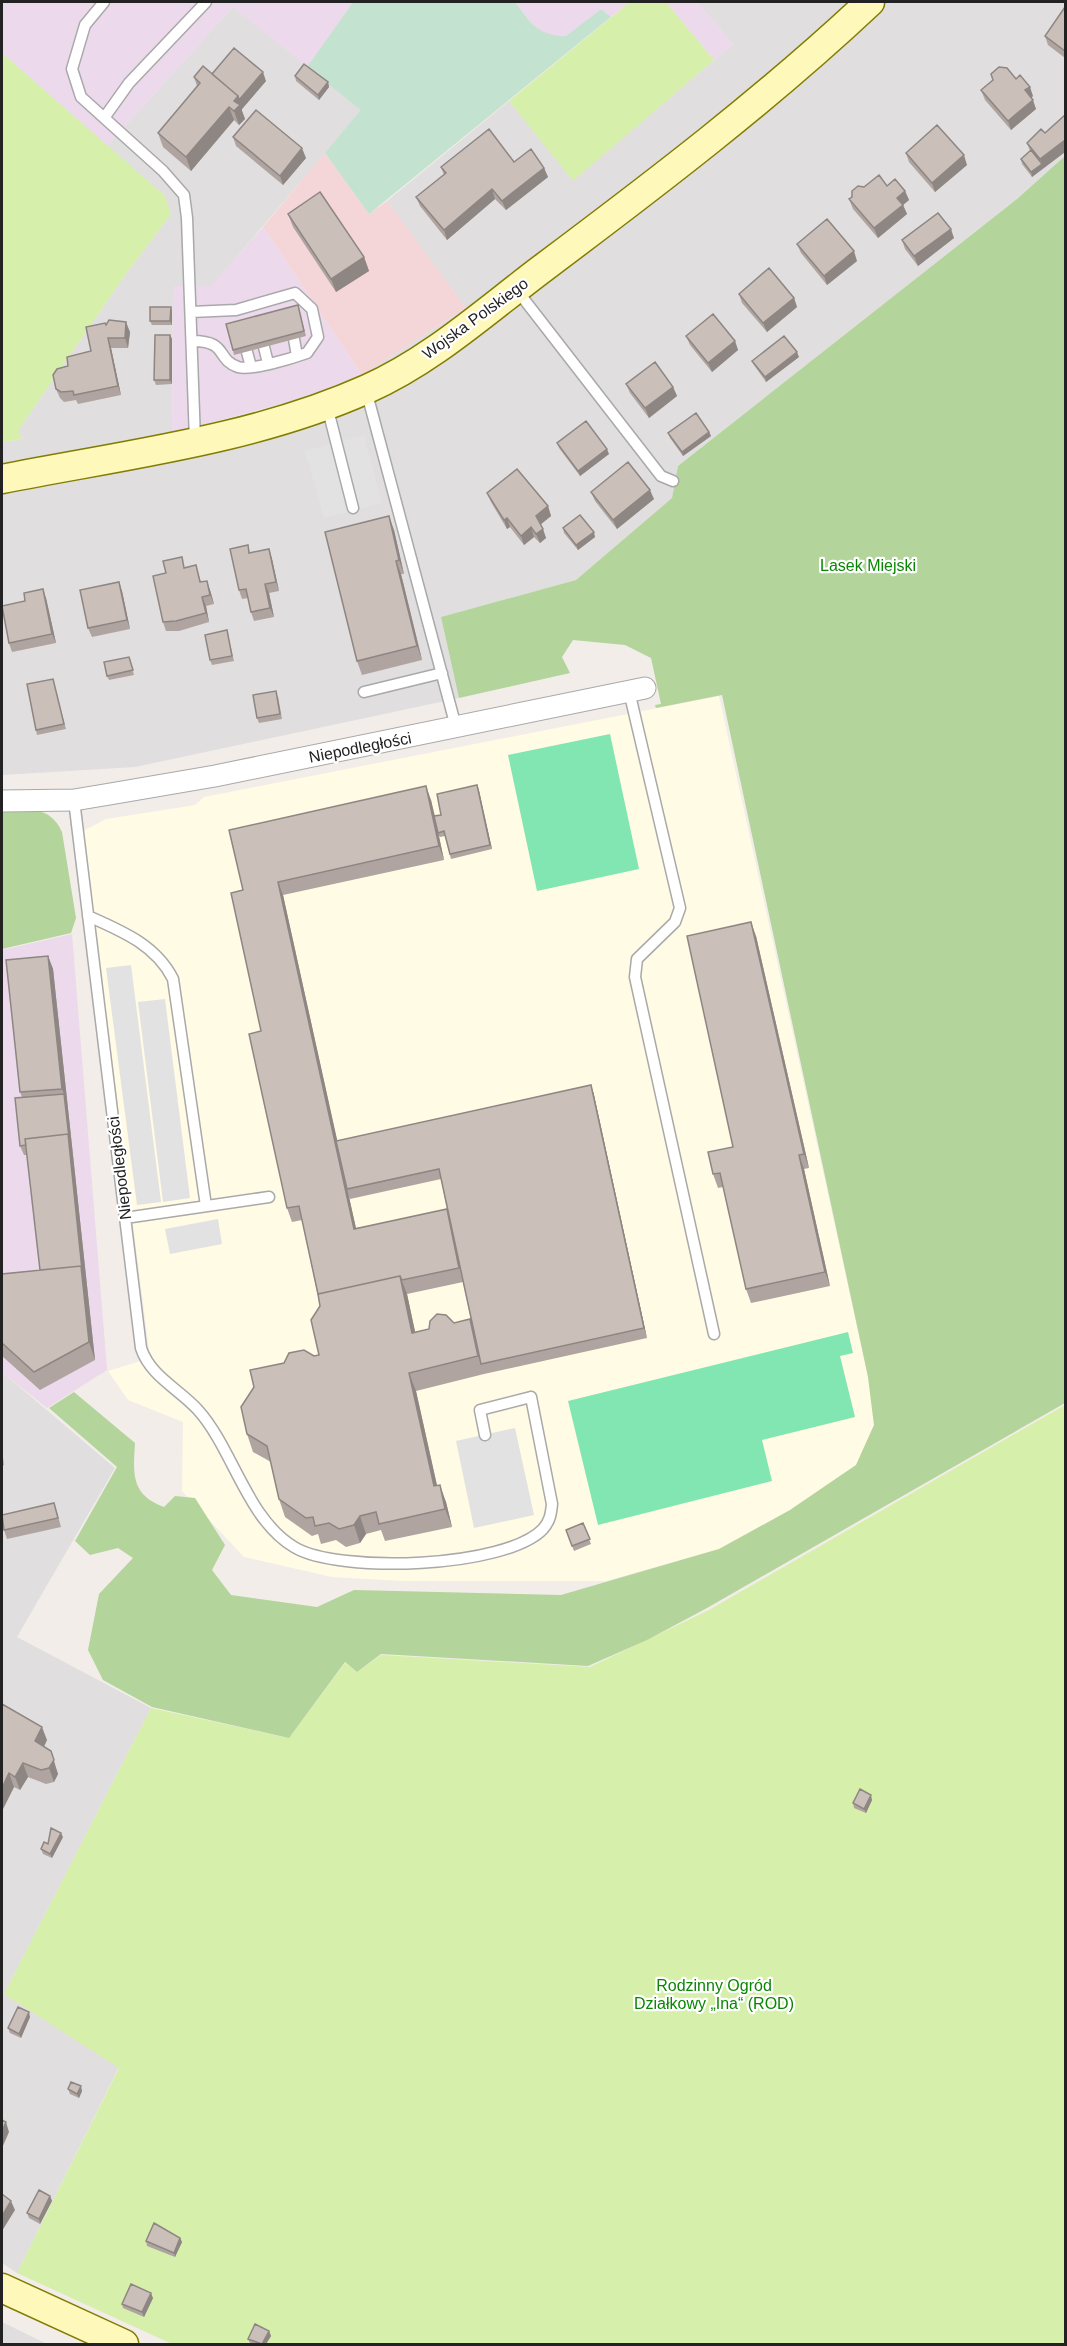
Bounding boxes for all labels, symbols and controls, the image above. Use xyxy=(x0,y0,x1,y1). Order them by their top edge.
street label: Wojska Polskiego xyxy=(419,274,531,362)
park label: Lasek Miejski xyxy=(820,557,916,574)
street label: Niepodległości xyxy=(307,729,413,766)
street label: Niepodległości xyxy=(105,1115,134,1221)
park label: Rodzinny Ogród Działkowy „Ina“ (ROD) xyxy=(634,1977,794,2012)

